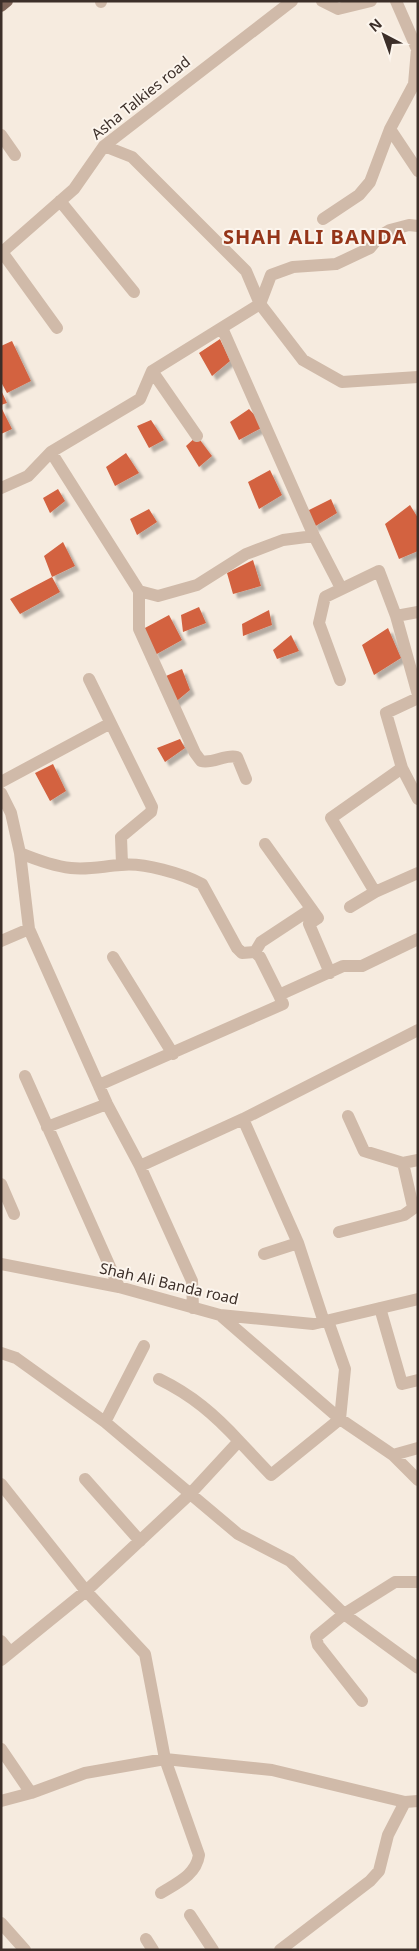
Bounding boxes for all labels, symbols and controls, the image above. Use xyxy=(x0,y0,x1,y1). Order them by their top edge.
north arrow xyxy=(359,10,409,60)
text: N xyxy=(365,14,386,36)
street label: Asha Talkies road xyxy=(87,51,194,143)
district label: SHAH ALI BANDA xyxy=(223,223,407,250)
street label: Shah Ali Banda road xyxy=(98,1257,241,1309)

